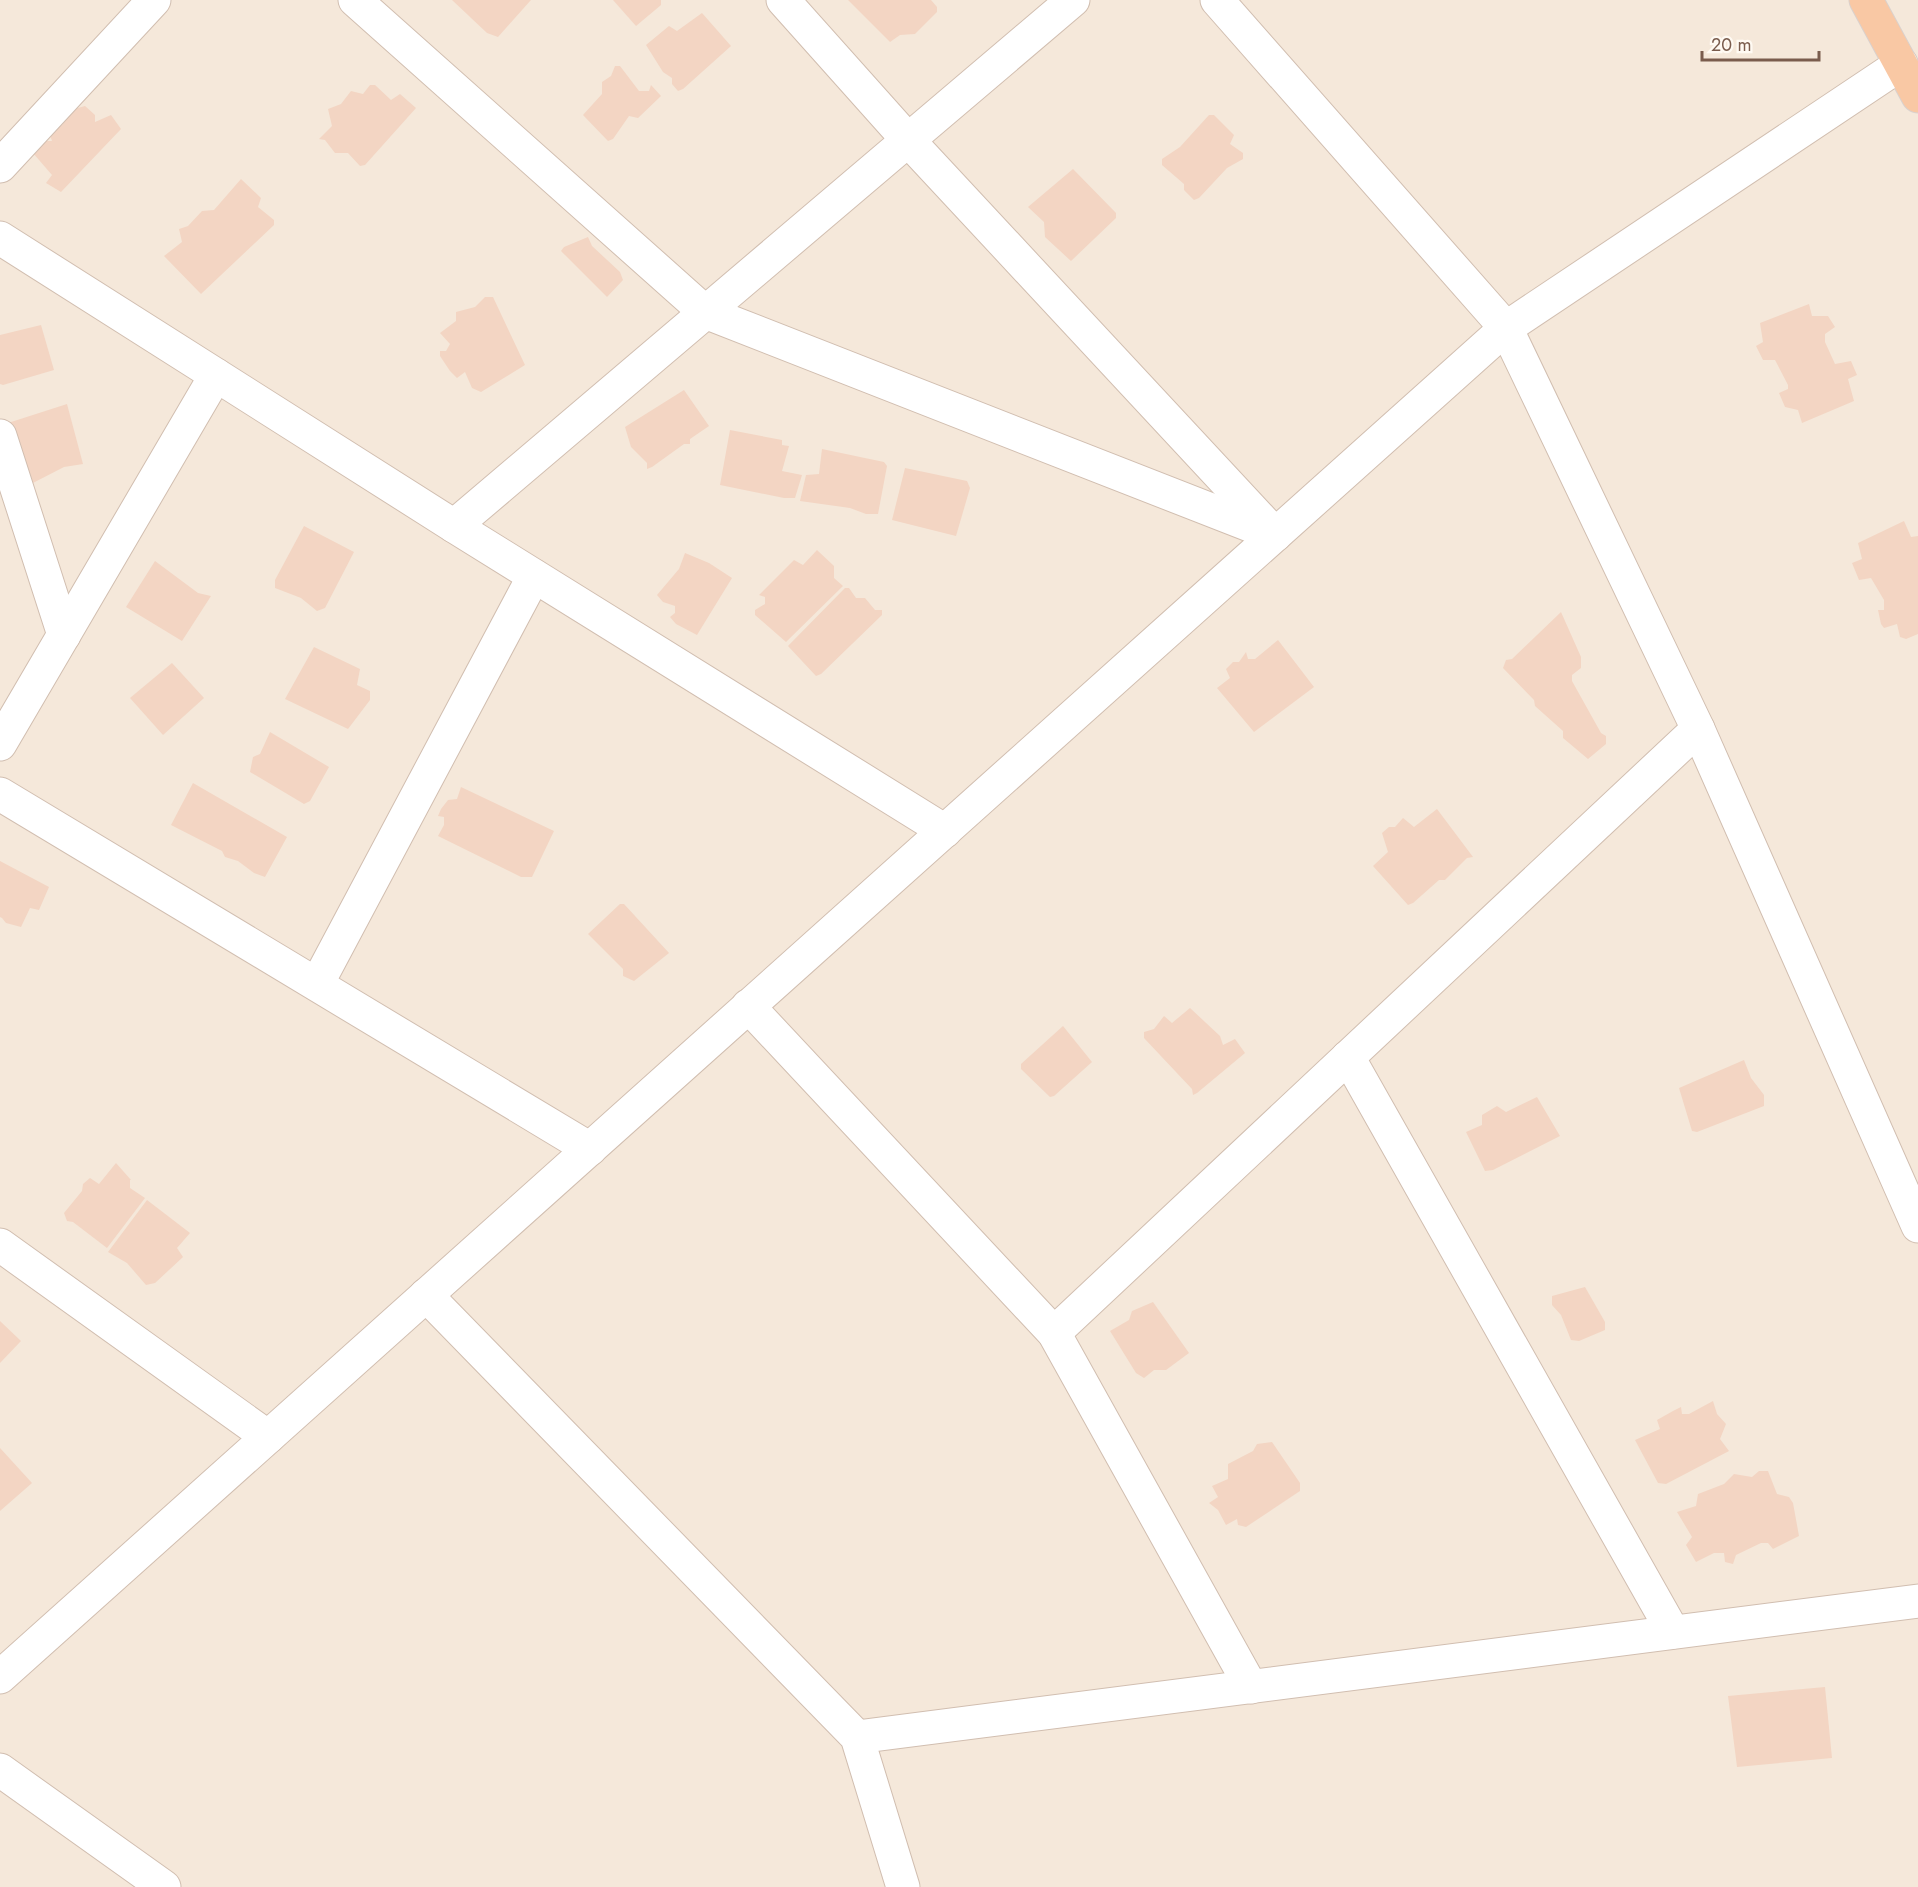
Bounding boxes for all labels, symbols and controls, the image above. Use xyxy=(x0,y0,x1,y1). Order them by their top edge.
scale bar xyxy=(1702,24,1819,62)
text: 20 m xyxy=(1711,32,1751,58)

